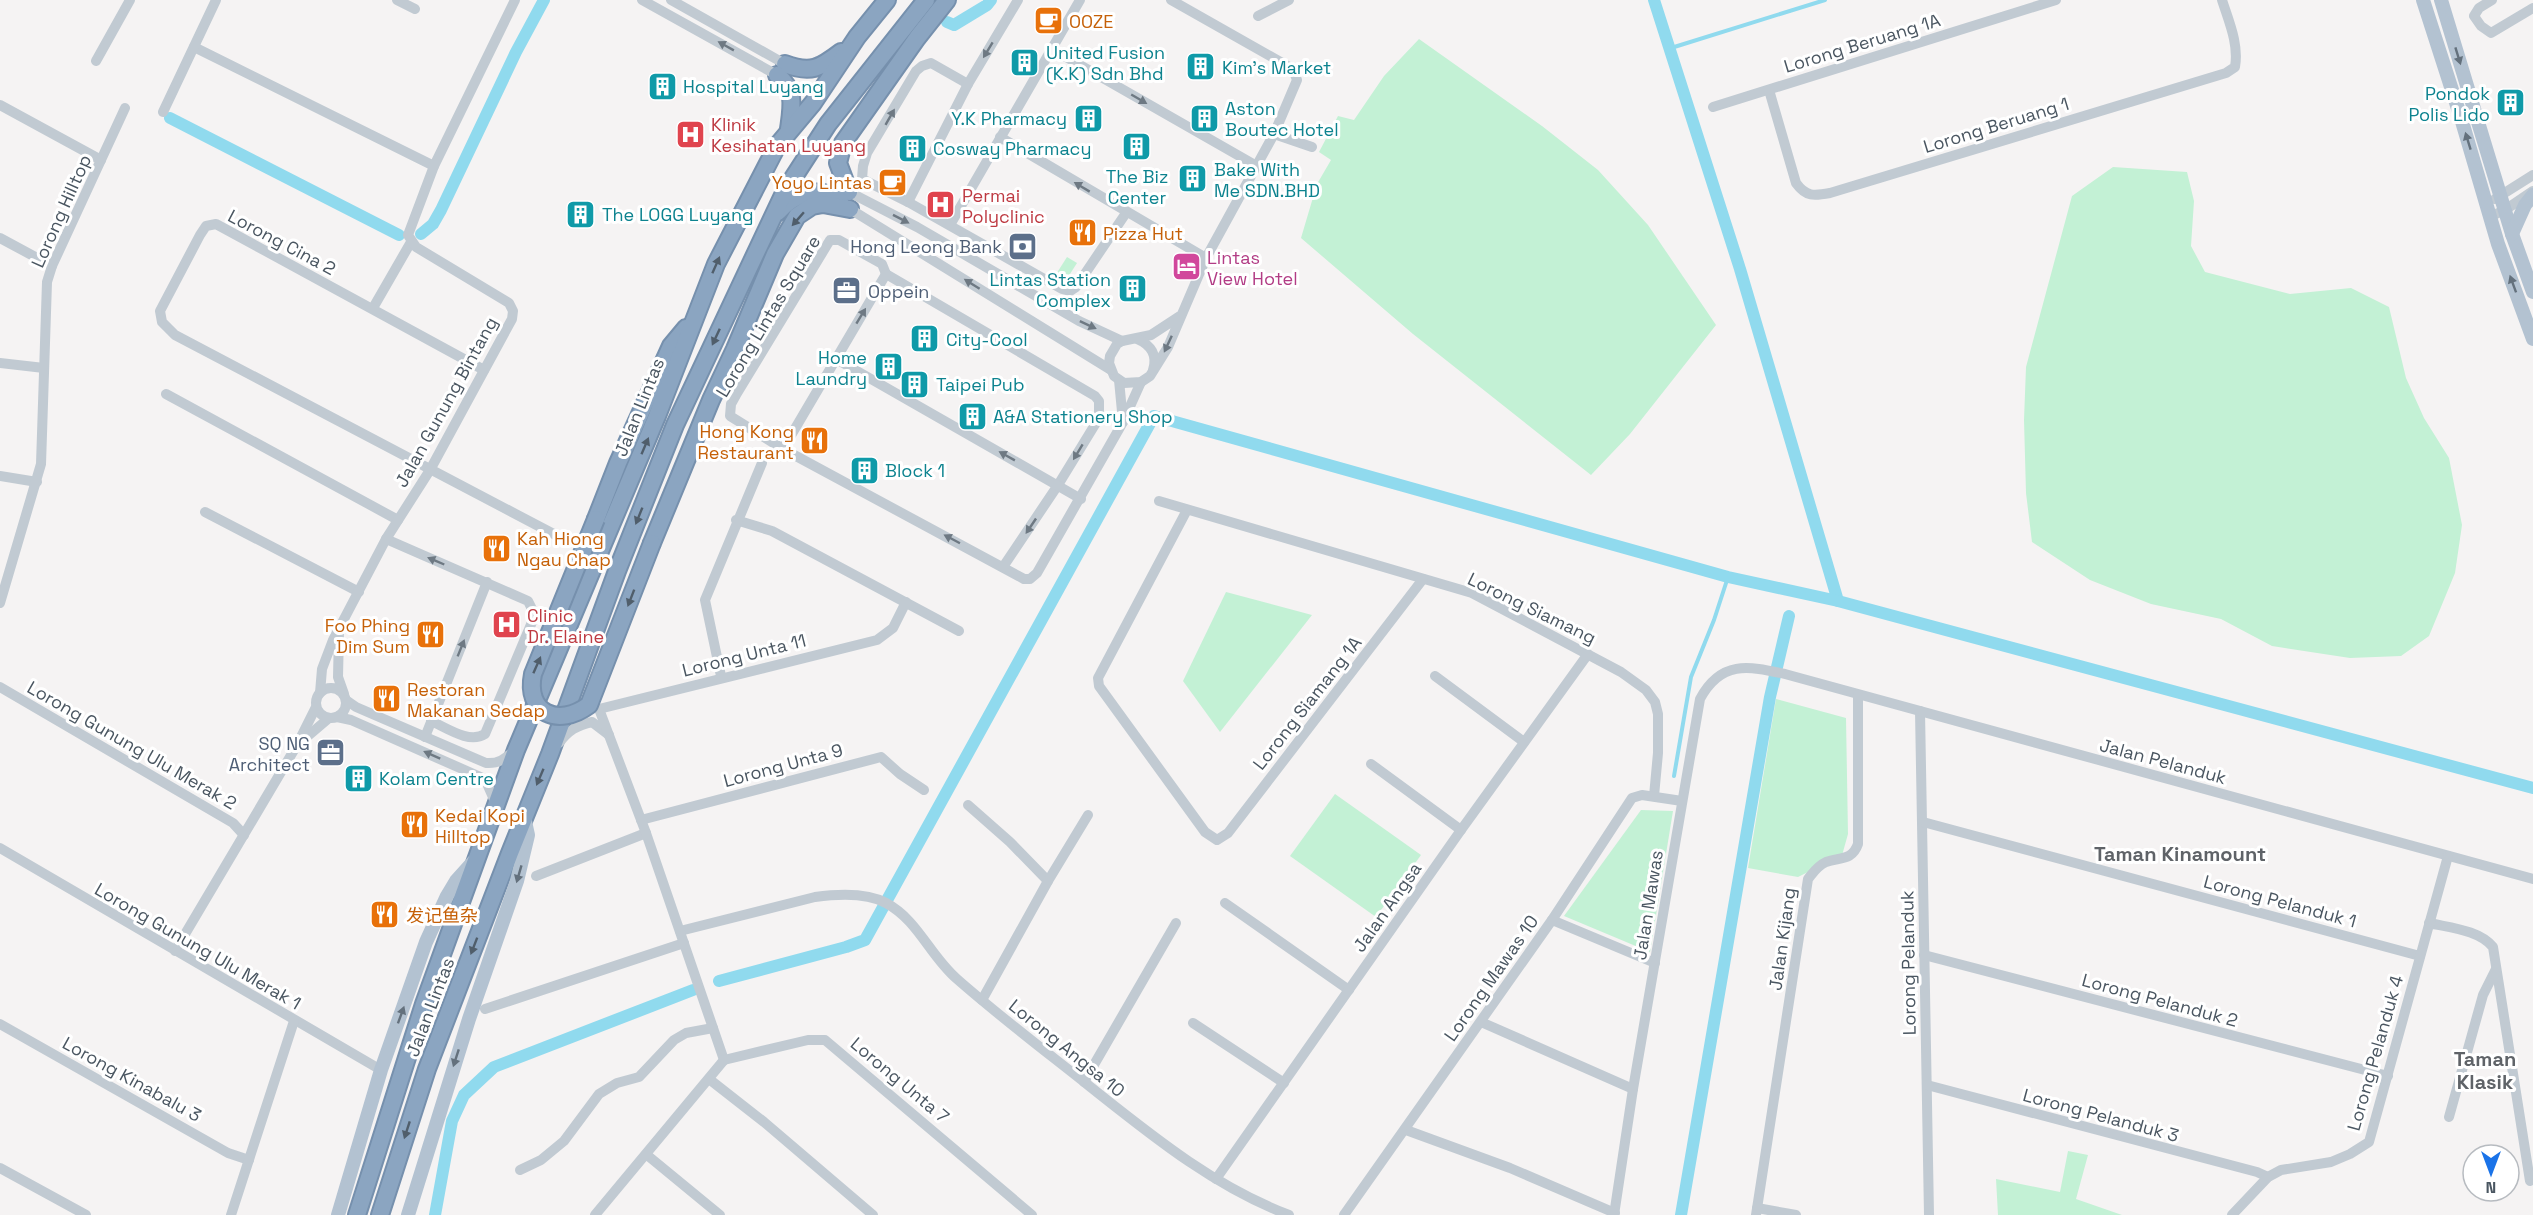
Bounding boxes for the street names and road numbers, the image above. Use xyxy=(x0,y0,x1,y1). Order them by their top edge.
street label: Lorong Beruang 1A xyxy=(1781,8,1943,78)
street label: Lorong Beruang 1 xyxy=(1920,92,2072,158)
street label: Lorong Hilltop xyxy=(26,151,96,271)
street label: Lorong Cina 2 xyxy=(224,204,340,280)
street label: Lorong Lintas Square xyxy=(711,231,825,401)
street label: Jalan Gunung Bintang xyxy=(390,313,502,491)
street label: Jalan Lintas xyxy=(609,354,669,460)
street label: Lorong Siamang xyxy=(1464,567,1600,649)
street label: Lorong Unta 11 xyxy=(680,629,808,681)
street label: Lorong Siamang 1A xyxy=(1248,632,1366,774)
street label: Lorong Gunung Ulu Merak 2 xyxy=(23,676,241,814)
street label: Jalan Pelanduk xyxy=(2097,733,2229,789)
street label: Lorong Unta 9 xyxy=(721,738,845,792)
street label: Jalan Mawas xyxy=(1628,848,1668,962)
street label: Jalan Angsa xyxy=(1348,858,1426,956)
street label: Lorong Pelanduk 1 xyxy=(2201,870,2359,932)
street label: Lorong Gunung Ulu Merak 1 xyxy=(91,877,305,1015)
street label: Jalan Kijang xyxy=(1763,886,1801,992)
street label: Lorong Pelanduk xyxy=(1895,890,1921,1036)
street label: Lorong Mawas 10 xyxy=(1439,910,1543,1046)
street label: Jalan Lintas xyxy=(401,954,459,1060)
street label: Lorong Pelanduk 2 xyxy=(2080,968,2240,1032)
street label: Lorong Pelanduk 4 xyxy=(2342,973,2408,1133)
street label: Lorong Angsa 10 xyxy=(1004,994,1130,1102)
street label: Lorong Kinabalu 3 xyxy=(58,1031,206,1127)
street label: Lorong Unta 7 xyxy=(846,1032,954,1128)
street label: Lorong Pelanduk 3 xyxy=(2021,1083,2181,1147)

